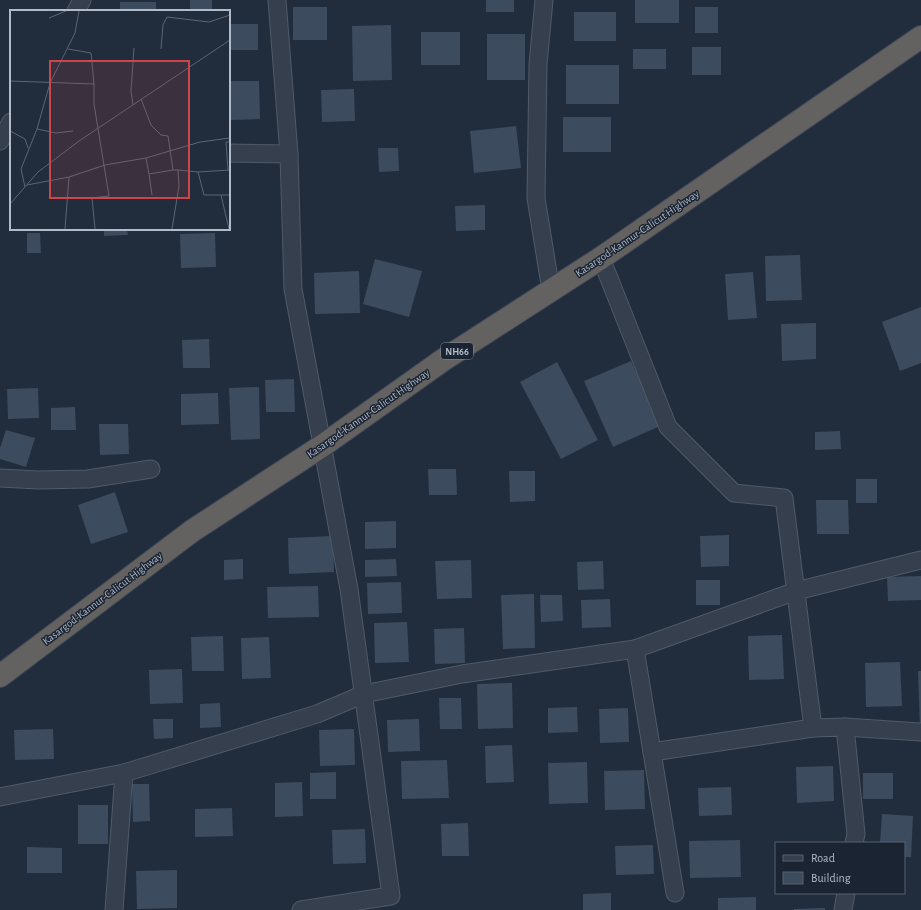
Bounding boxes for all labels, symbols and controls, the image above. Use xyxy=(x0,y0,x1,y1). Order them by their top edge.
inset map xyxy=(10,10,230,230)
street label: Kasargod-Kannur-Calicut Highway xyxy=(573,188,701,279)
road number: NH66 xyxy=(441,343,473,359)
street label: Kasargod-Kannur-Calicut Highway xyxy=(305,367,432,460)
street label: Kasargod-Kannur-Calicut Highway xyxy=(40,550,164,647)
legend xyxy=(775,842,905,894)
text: Road xyxy=(811,852,835,864)
text: Building xyxy=(811,872,851,884)

